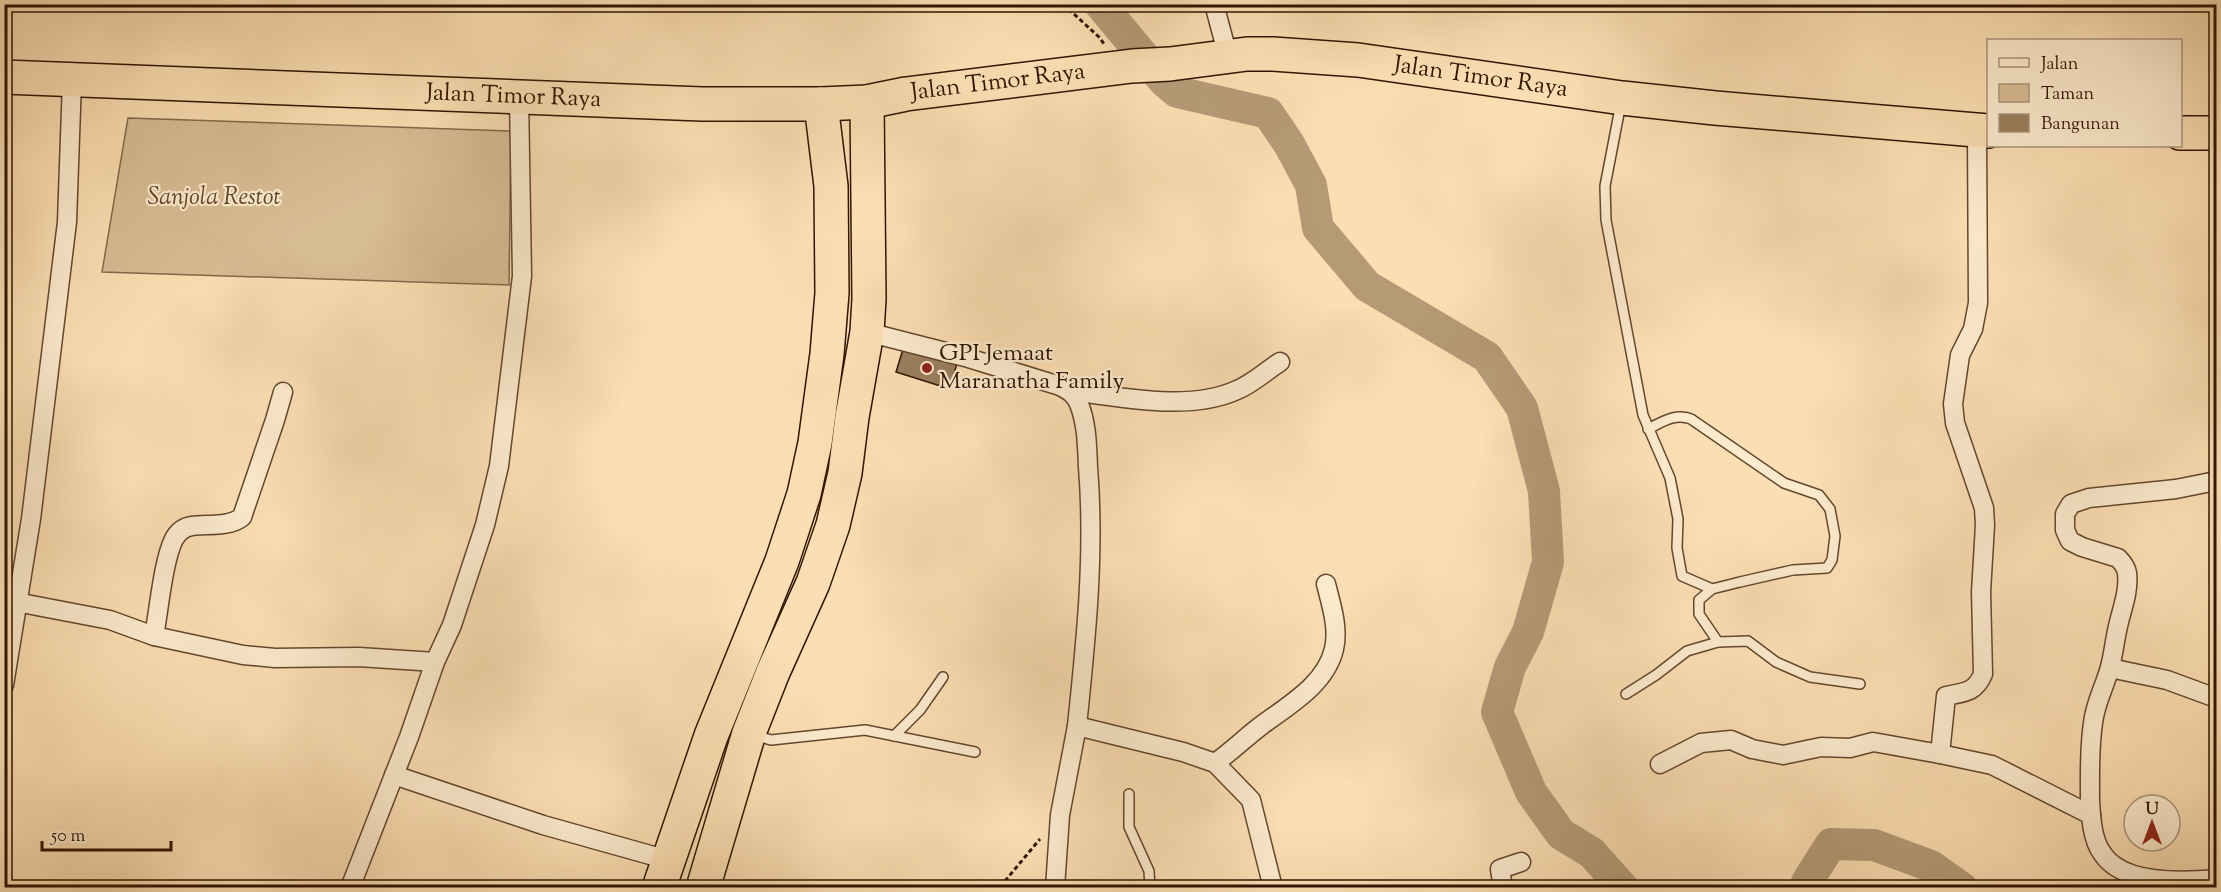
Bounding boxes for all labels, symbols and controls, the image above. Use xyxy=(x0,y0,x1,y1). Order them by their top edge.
legend xyxy=(1987,39,2182,147)
street label: Jalan Timor Raya xyxy=(1389,48,1570,107)
text: Jalan xyxy=(2040,52,2079,78)
street label: Jalan Timor Raya xyxy=(907,55,1087,111)
street label: Jalan Timor Raya xyxy=(423,76,602,117)
text: Taman xyxy=(2041,82,2095,108)
text: Bangunan xyxy=(2041,112,2120,138)
park label: Sanjola Restot xyxy=(147,181,281,215)
place label: GPI Jemaat Maranatha Family xyxy=(939,337,1124,399)
marker: GPI Jemaat Maranatha Family xyxy=(920,361,934,375)
north arrow xyxy=(2122,793,2182,853)
text: U xyxy=(2145,799,2159,822)
scale bar xyxy=(42,814,171,852)
text: 50 m xyxy=(50,824,86,850)

